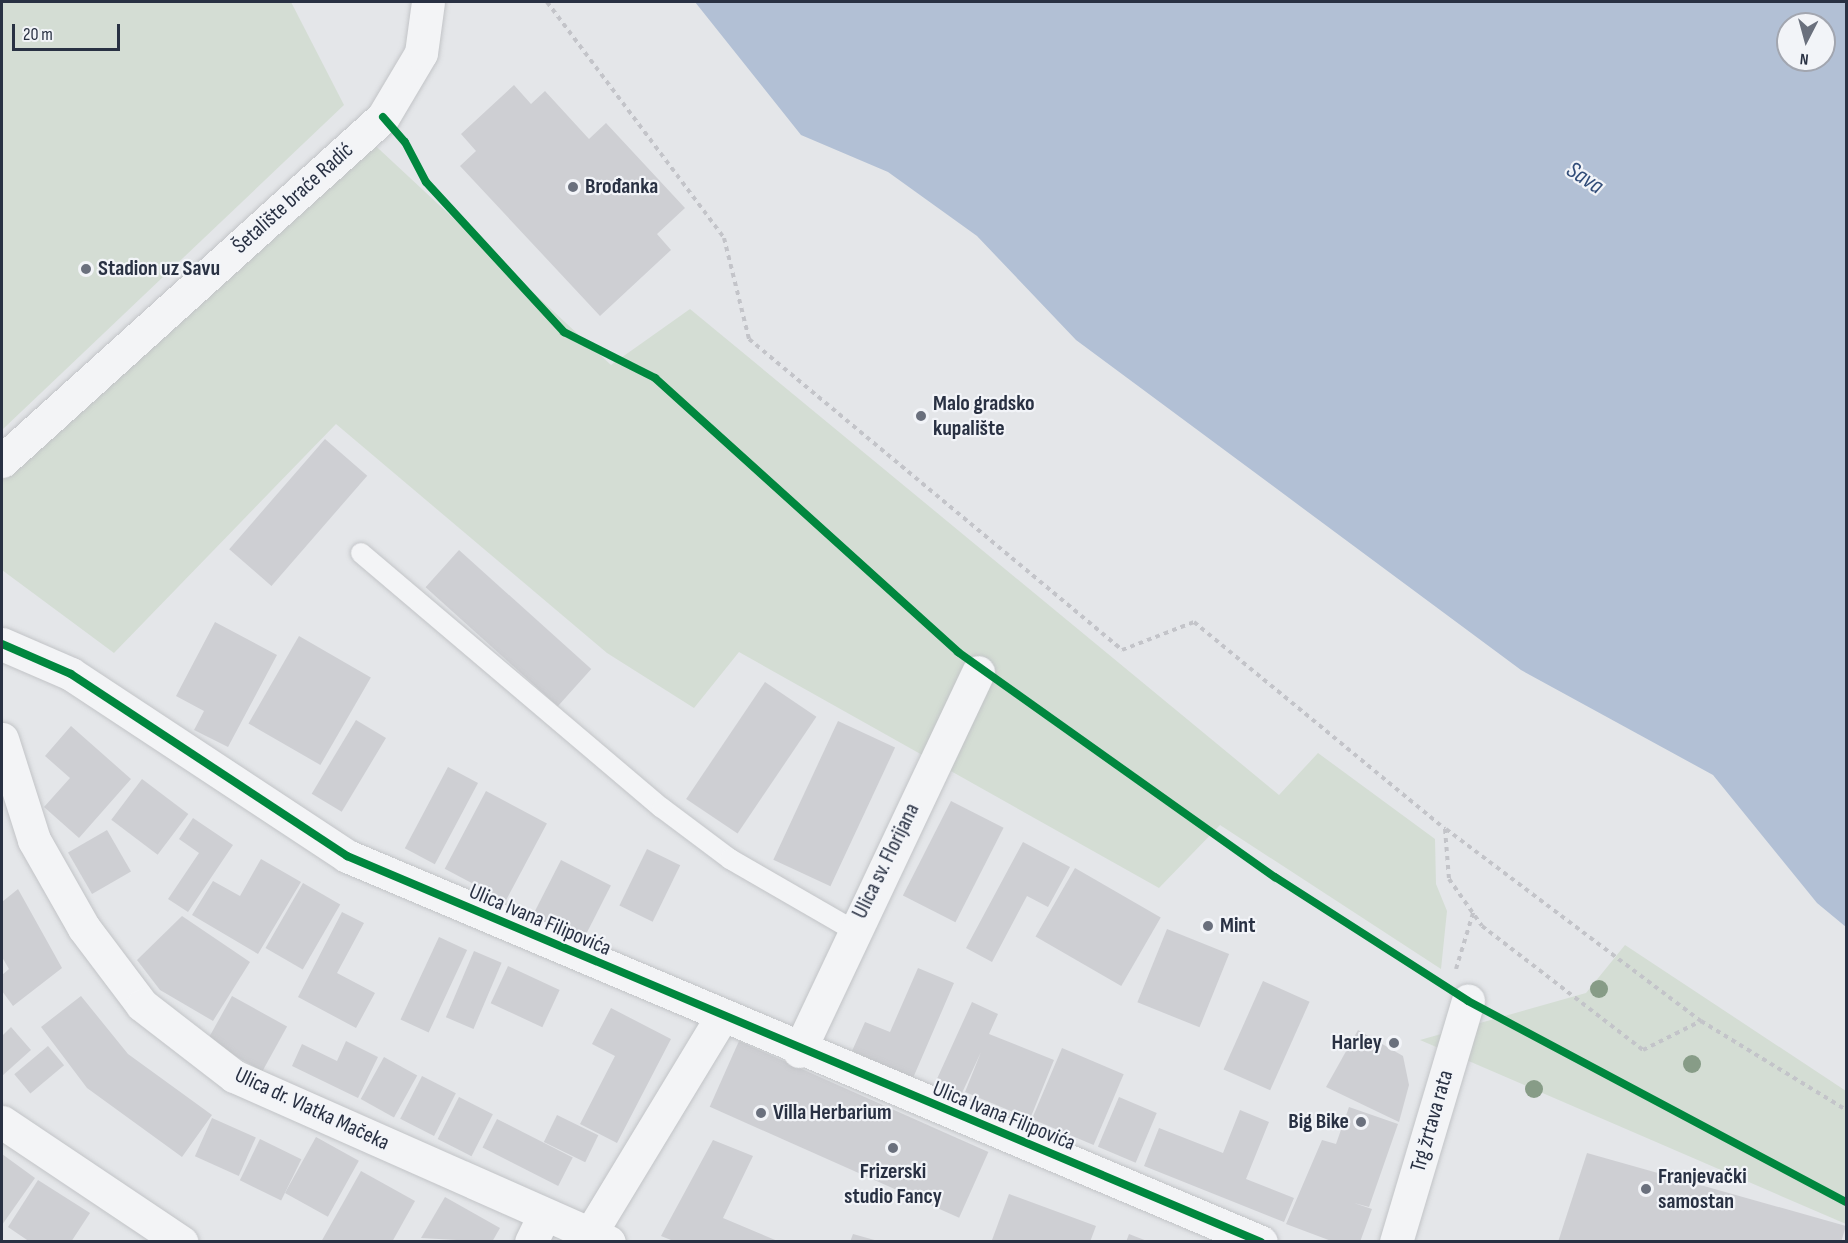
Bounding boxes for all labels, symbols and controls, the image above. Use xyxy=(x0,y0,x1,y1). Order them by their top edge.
scale bar xyxy=(15,12,123,50)
north arrow xyxy=(1776,12,1836,72)
text: 20 m xyxy=(23,24,53,45)
text: N xyxy=(1799,49,1810,68)
street label: Šetalište braće Radić xyxy=(227,137,359,259)
water label: Sava xyxy=(1561,155,1609,201)
place label: Brođanka xyxy=(585,174,658,200)
marker: Brođanka xyxy=(566,180,580,194)
place label: Stadion uz Savu xyxy=(98,256,220,282)
marker: Stadion uz Savu xyxy=(79,262,93,276)
place label: Malo gradsko kupalište xyxy=(933,390,1035,442)
marker: Malo gradsko kupalište xyxy=(914,409,928,423)
street label: Ulica sv. Florijana xyxy=(847,799,925,923)
street label: Ulica Ivana Filipovića xyxy=(465,878,615,962)
place label: Mint xyxy=(1220,913,1256,939)
marker: Mint xyxy=(1201,919,1215,933)
place label: Harley xyxy=(1332,1030,1382,1056)
marker: Harley xyxy=(1387,1036,1401,1050)
street label: Ulica dr. Vlatka Mačeka xyxy=(231,1062,393,1156)
street label: Trg žrtava rata xyxy=(1405,1067,1459,1175)
street label: Ulica Ivana Filipovića xyxy=(929,1075,1079,1157)
place label: Villa Herbarium xyxy=(773,1100,892,1126)
marker: Villa Herbarium xyxy=(754,1106,768,1120)
place label: Big Bike xyxy=(1288,1109,1349,1135)
marker: Big Bike xyxy=(1354,1115,1368,1129)
marker: Frizerski studio Fancy xyxy=(886,1141,900,1155)
place label: Frizerski studio Fancy xyxy=(844,1158,942,1210)
place label: Franjevački samostan xyxy=(1658,1163,1747,1214)
marker: Franjevački samostan xyxy=(1639,1182,1653,1196)

